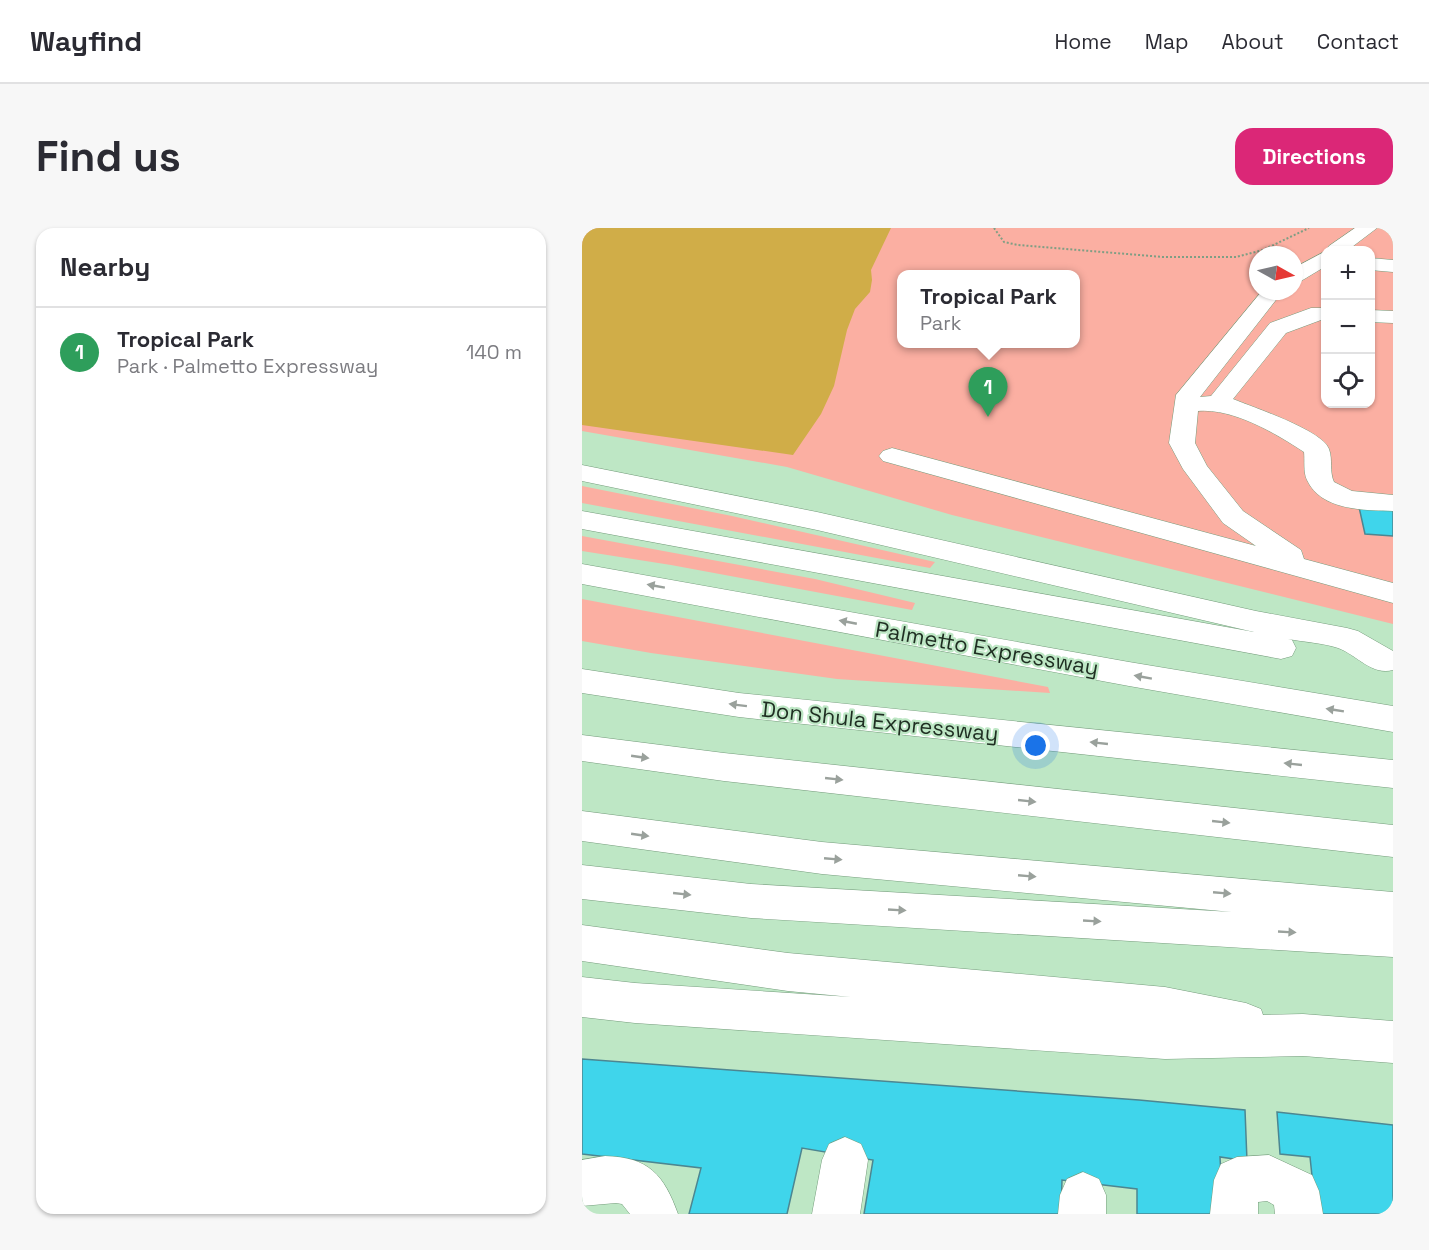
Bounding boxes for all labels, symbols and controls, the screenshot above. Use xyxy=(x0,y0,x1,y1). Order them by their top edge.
text: Wayfind xyxy=(30,23,142,59)
text: Home xyxy=(1054,28,1112,55)
text: Map xyxy=(1145,28,1189,55)
text: About xyxy=(1222,28,1284,55)
text: Contact xyxy=(1317,28,1399,55)
button: Directions xyxy=(1235,128,1393,185)
text: Find us xyxy=(36,130,181,183)
north arrow xyxy=(1249,246,1303,300)
map controls xyxy=(1321,246,1375,408)
button: + xyxy=(1321,246,1375,300)
text: Nearby xyxy=(60,250,150,284)
popup xyxy=(897,270,1080,348)
text: Tropical Park xyxy=(920,282,1057,310)
button: − xyxy=(1321,300,1375,354)
text: Park xyxy=(920,310,962,336)
text: Tropical Park xyxy=(117,325,254,353)
text: 1 xyxy=(75,339,84,365)
text: 140 m xyxy=(466,339,522,365)
text: Park · Palmetto Expressway xyxy=(117,353,378,379)
button: locate xyxy=(1321,354,1375,408)
pin: 1 xyxy=(968,368,1008,417)
one-way arrow xyxy=(647,582,666,591)
street label: Palmetto Expressway xyxy=(873,615,1101,681)
one-way arrow xyxy=(838,617,857,626)
one-way arrow xyxy=(1133,672,1152,681)
street label: Don Shula Expressway xyxy=(760,695,1000,747)
one-way arrow xyxy=(729,700,748,710)
one-way arrow xyxy=(1326,705,1345,714)
your location xyxy=(1021,731,1050,760)
one-way arrow xyxy=(1090,738,1109,748)
one-way arrow xyxy=(630,752,649,761)
one-way arrow xyxy=(1283,759,1302,768)
one-way arrow xyxy=(824,774,843,784)
one-way arrow xyxy=(1018,796,1037,805)
one-way arrow xyxy=(1212,817,1231,827)
one-way arrow xyxy=(630,830,649,839)
one-way arrow xyxy=(824,854,843,864)
one-way arrow xyxy=(1018,872,1037,881)
one-way arrow xyxy=(1212,888,1231,898)
one-way arrow xyxy=(672,890,691,899)
one-way arrow xyxy=(888,906,907,915)
one-way arrow xyxy=(1082,917,1101,926)
one-way arrow xyxy=(1277,928,1296,937)

